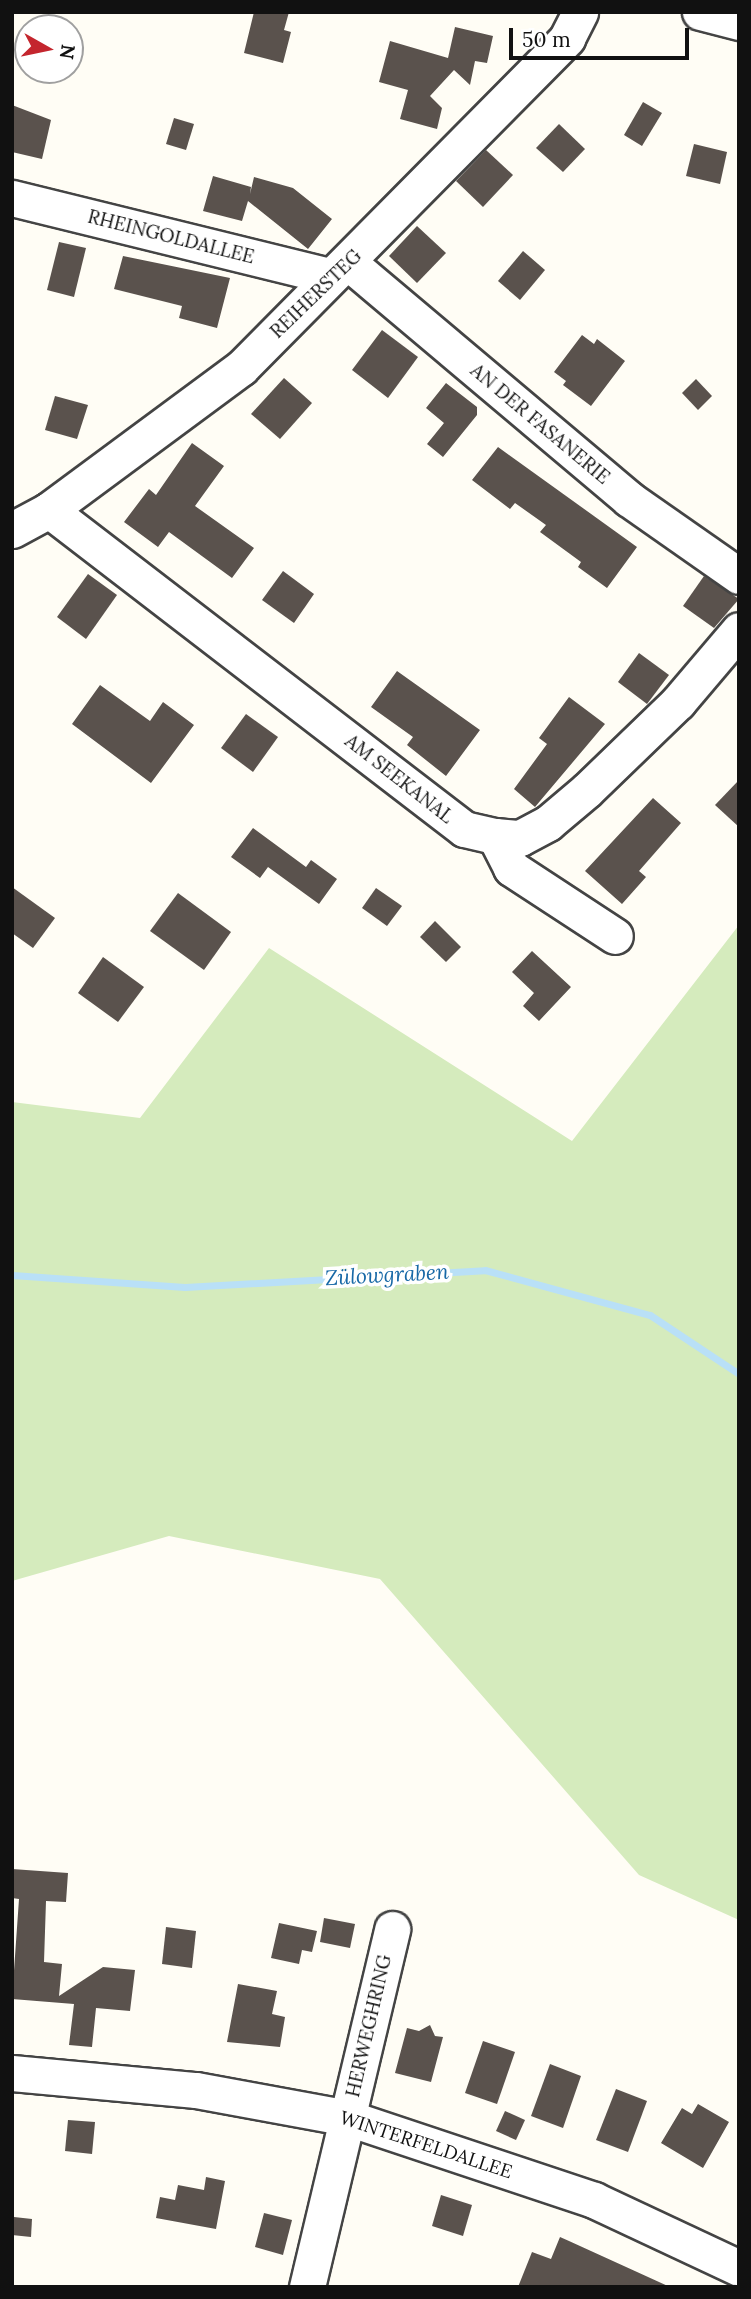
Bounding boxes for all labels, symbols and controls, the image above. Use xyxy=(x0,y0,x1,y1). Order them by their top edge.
north arrow xyxy=(14,14,84,84)
scale bar xyxy=(513,14,693,58)
text: 50 m xyxy=(522,26,571,53)
text: N xyxy=(55,43,81,61)
street label: RHEINGOLDALLEE xyxy=(85,205,257,269)
street label: REIHERSTEG xyxy=(266,245,366,343)
street label: AN DER FASANERIE xyxy=(466,359,614,489)
street label: AM SEEKANAL xyxy=(340,730,458,828)
water label: Zülowgraben xyxy=(324,1259,450,1291)
street label: HERWEGHRING xyxy=(342,1953,396,2099)
street label: WINTERFELDALLEE xyxy=(337,2106,515,2184)

